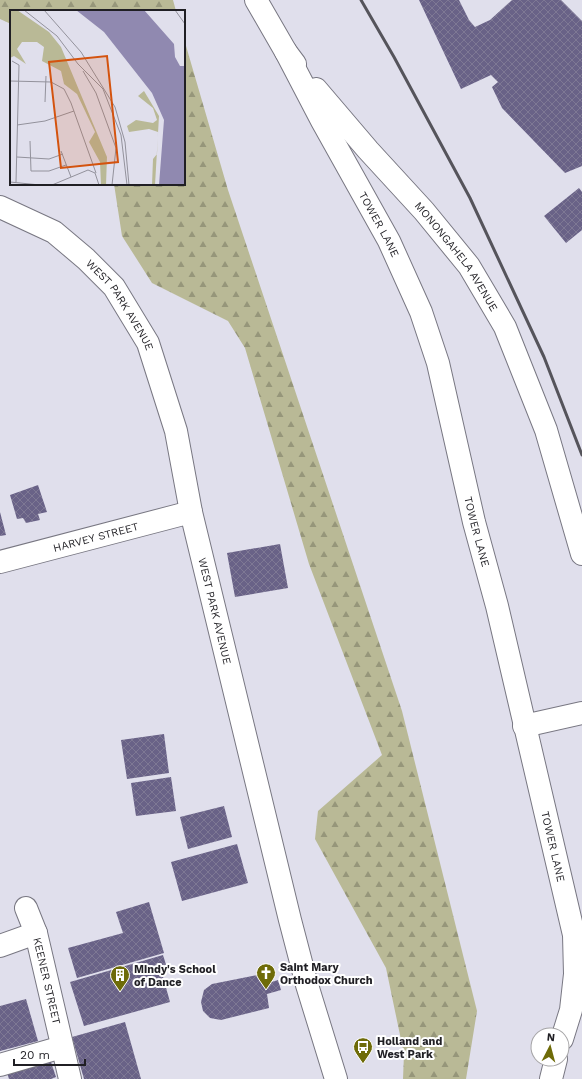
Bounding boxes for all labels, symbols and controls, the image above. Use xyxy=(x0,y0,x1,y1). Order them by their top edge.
inset map xyxy=(10,10,185,185)
street label: TOWER LANE xyxy=(356,189,402,259)
street label: MONONGAHELA AVENUE xyxy=(412,199,501,314)
street label: WEST PARK AVENUE xyxy=(83,256,156,352)
street label: TOWER LANE xyxy=(462,495,492,568)
street label: HARVEY STREET xyxy=(52,519,140,554)
street label: WEST PARK AVENUE xyxy=(196,556,234,666)
street label: TOWER LANE xyxy=(539,810,568,883)
street label: KEENER STREET xyxy=(31,936,64,1026)
place label: Saint Mary Orthodox Church xyxy=(280,961,373,987)
church icon: Saint Mary Orthodox Church xyxy=(255,962,277,990)
place label: Mindy's School of Dance xyxy=(134,963,216,989)
building icon: Mindy's School of Dance xyxy=(109,964,131,992)
north arrow xyxy=(530,1027,570,1067)
text: N xyxy=(546,1031,556,1044)
place label: Holland and West Park xyxy=(377,1035,442,1061)
bus stop icon: Holland and West Park xyxy=(352,1036,374,1064)
scale bar xyxy=(14,1041,85,1067)
text: 20 m xyxy=(20,1048,50,1062)

